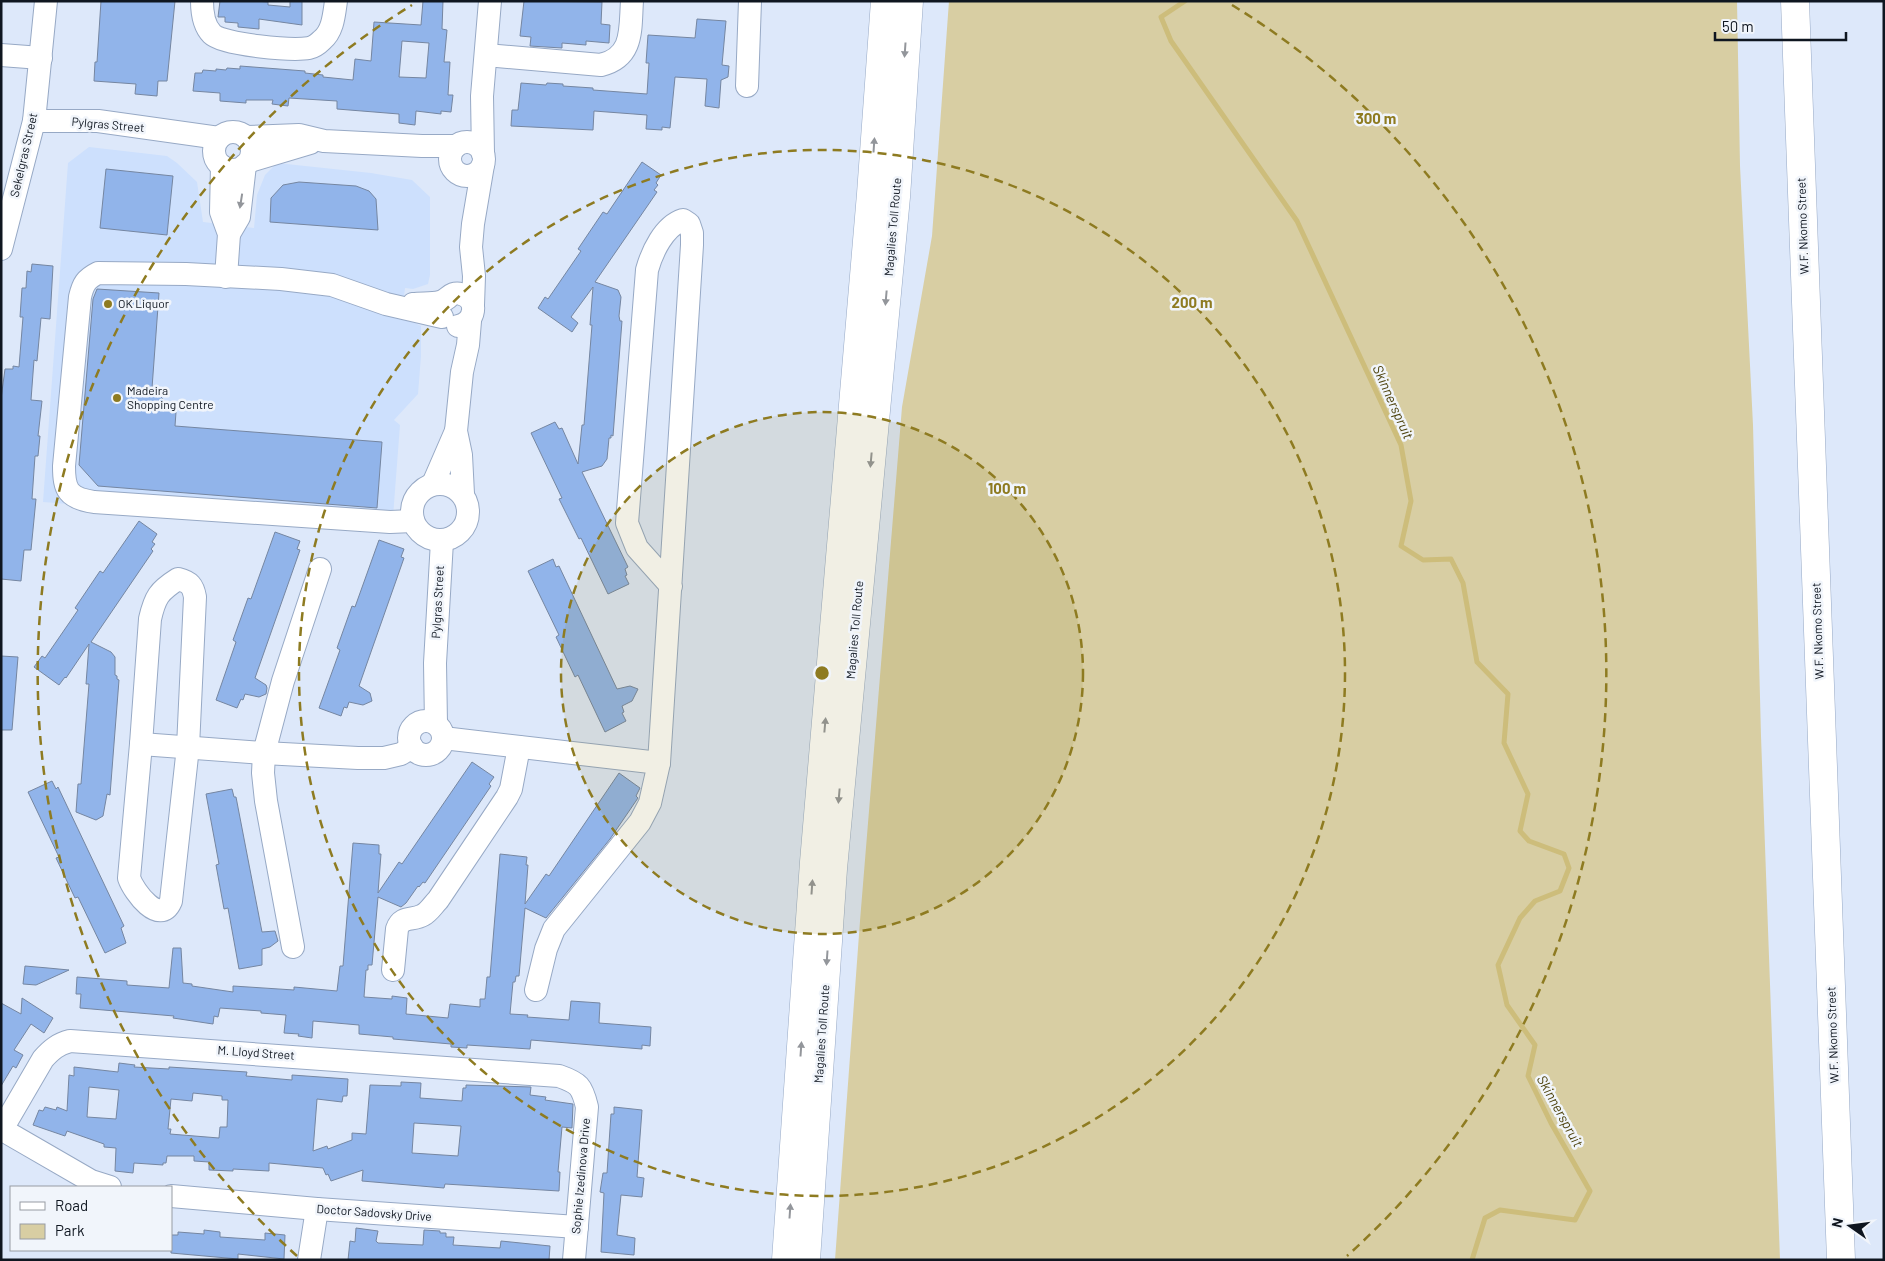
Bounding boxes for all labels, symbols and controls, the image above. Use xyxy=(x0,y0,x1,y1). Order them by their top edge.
scale bar xyxy=(1715,10,1846,42)
text: 50 m xyxy=(1722,17,1754,35)
one-way arrow xyxy=(901,42,909,58)
text: 300 m xyxy=(1356,109,1396,127)
street label: Sekelgras Street xyxy=(7,111,40,198)
street label: Pylgras Street xyxy=(71,114,145,134)
one-way arrow xyxy=(870,137,878,153)
street label: Magalies Toll Route xyxy=(881,177,903,277)
street label: W.F. Nkomo Street xyxy=(1793,177,1811,275)
one-way arrow xyxy=(237,193,245,209)
one-way arrow xyxy=(882,290,890,306)
text: 200 m xyxy=(1171,293,1213,311)
place label: OK Liquor xyxy=(118,296,170,310)
marker: OK Liquor xyxy=(102,298,114,310)
water label: Skinnerspruit xyxy=(1370,362,1417,442)
place label: Madeira Shopping Centre xyxy=(127,383,214,411)
marker: Madeira Shopping Centre xyxy=(111,392,123,404)
one-way arrow xyxy=(867,452,875,468)
text: 100 m xyxy=(988,479,1026,497)
street label: Pylgras Street xyxy=(428,565,446,639)
street label: Magalies Toll Route xyxy=(843,580,865,680)
street label: W.F. Nkomo Street xyxy=(1808,582,1826,680)
centre of rings xyxy=(813,664,831,682)
one-way arrow xyxy=(822,717,830,733)
one-way arrow xyxy=(835,788,843,804)
one-way arrow xyxy=(808,879,816,895)
one-way arrow xyxy=(822,950,830,966)
street label: Magalies Toll Route xyxy=(811,984,831,1084)
street label: W.F. Nkomo Street xyxy=(1823,986,1841,1084)
one-way arrow xyxy=(797,1041,805,1057)
street label: M. Lloyd Street xyxy=(217,1042,295,1062)
water label: Skinnerspruit xyxy=(1534,1072,1587,1150)
street label: Sophie Izedinova Drive xyxy=(568,1117,592,1235)
legend xyxy=(10,1186,172,1251)
text: Road xyxy=(55,1196,88,1214)
street label: Doctor Sadovsky Drive xyxy=(316,1201,432,1223)
north arrow xyxy=(1825,1201,1875,1251)
one-way arrow xyxy=(786,1203,794,1219)
text: N xyxy=(1828,1216,1846,1229)
text: Park xyxy=(55,1221,85,1239)

